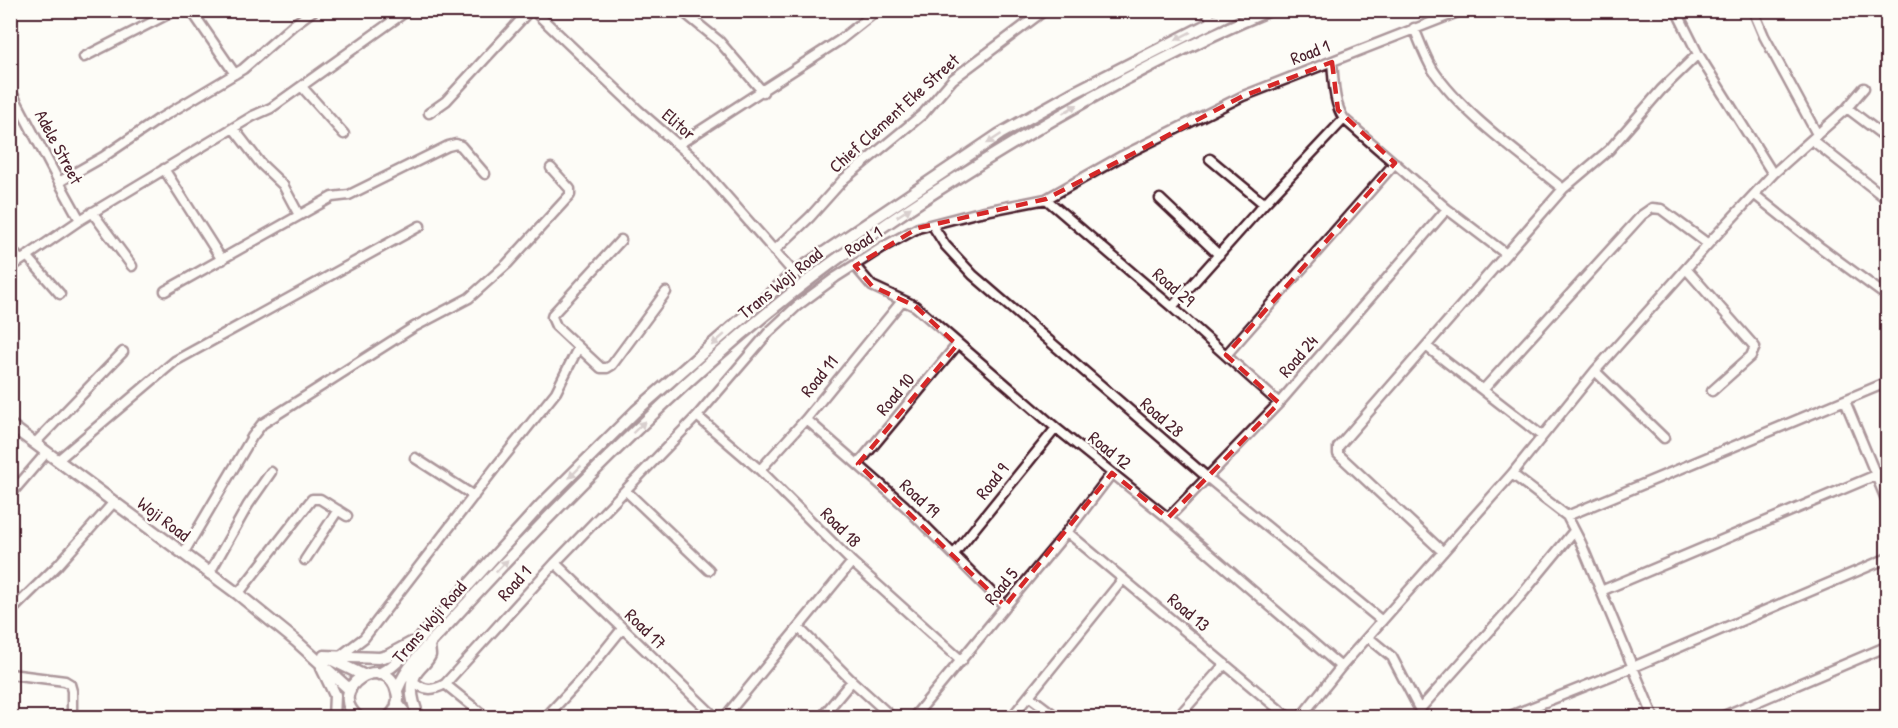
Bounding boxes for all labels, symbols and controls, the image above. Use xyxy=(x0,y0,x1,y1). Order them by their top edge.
one-way arrow xyxy=(1175,31,1192,40)
street label: Road 1 xyxy=(1287,33,1333,71)
street label: Chief Clement Eke Street xyxy=(823,47,965,178)
street label: Elitor xyxy=(657,102,701,146)
one-way arrow xyxy=(1062,104,1078,115)
street label: Adele Street xyxy=(29,105,89,189)
one-way arrow xyxy=(985,133,1002,144)
one-way arrow xyxy=(896,207,912,218)
street label: Road 1 xyxy=(839,220,887,262)
street label: Trans Woji Road xyxy=(733,241,827,325)
street label: Road 29 xyxy=(1147,262,1201,313)
street label: Road 24 xyxy=(1273,329,1324,383)
one-way arrow xyxy=(710,333,725,346)
street label: Road 11 xyxy=(795,350,843,402)
street label: Road 10 xyxy=(870,367,920,421)
street label: Road 28 xyxy=(1135,391,1189,443)
one-way arrow xyxy=(631,420,646,434)
street label: Road 12 xyxy=(1083,425,1137,475)
street label: Road 9 xyxy=(970,457,1015,505)
one-way arrow xyxy=(567,465,582,479)
street label: Road 19 xyxy=(894,473,946,523)
street label: Woji Road xyxy=(132,491,196,547)
street label: Road 18 xyxy=(815,501,867,553)
one-way arrow xyxy=(495,558,509,573)
street label: Road 1 xyxy=(491,560,537,606)
street label: Road 5 xyxy=(978,562,1024,610)
street label: Trans Woji Road xyxy=(386,575,472,669)
street label: Road 13 xyxy=(1162,587,1216,637)
street label: Road 17 xyxy=(620,603,672,655)

